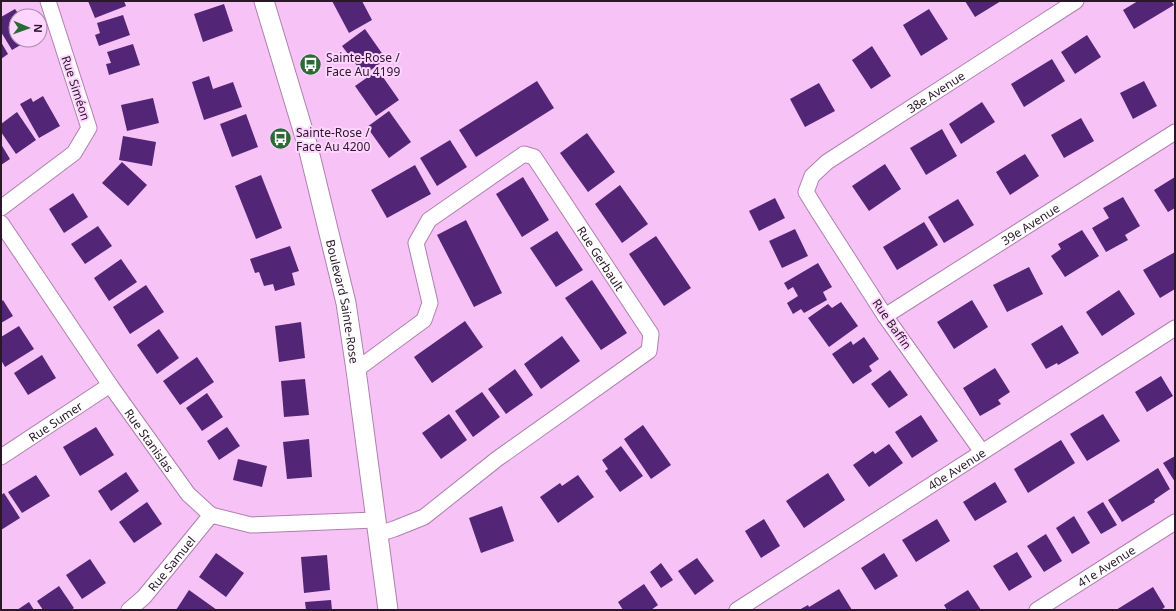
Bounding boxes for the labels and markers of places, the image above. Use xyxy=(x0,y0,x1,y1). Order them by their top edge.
place label: Sainte-Rose / Face Au 4199 xyxy=(326,49,400,80)
bus stop icon: Sainte-Rose / Face Au 4199 xyxy=(297,51,323,77)
place label: Sainte-Rose / Face Au 4200 xyxy=(296,124,370,155)
bus stop icon: Sainte-Rose / Face Au 4200 xyxy=(267,126,293,152)

